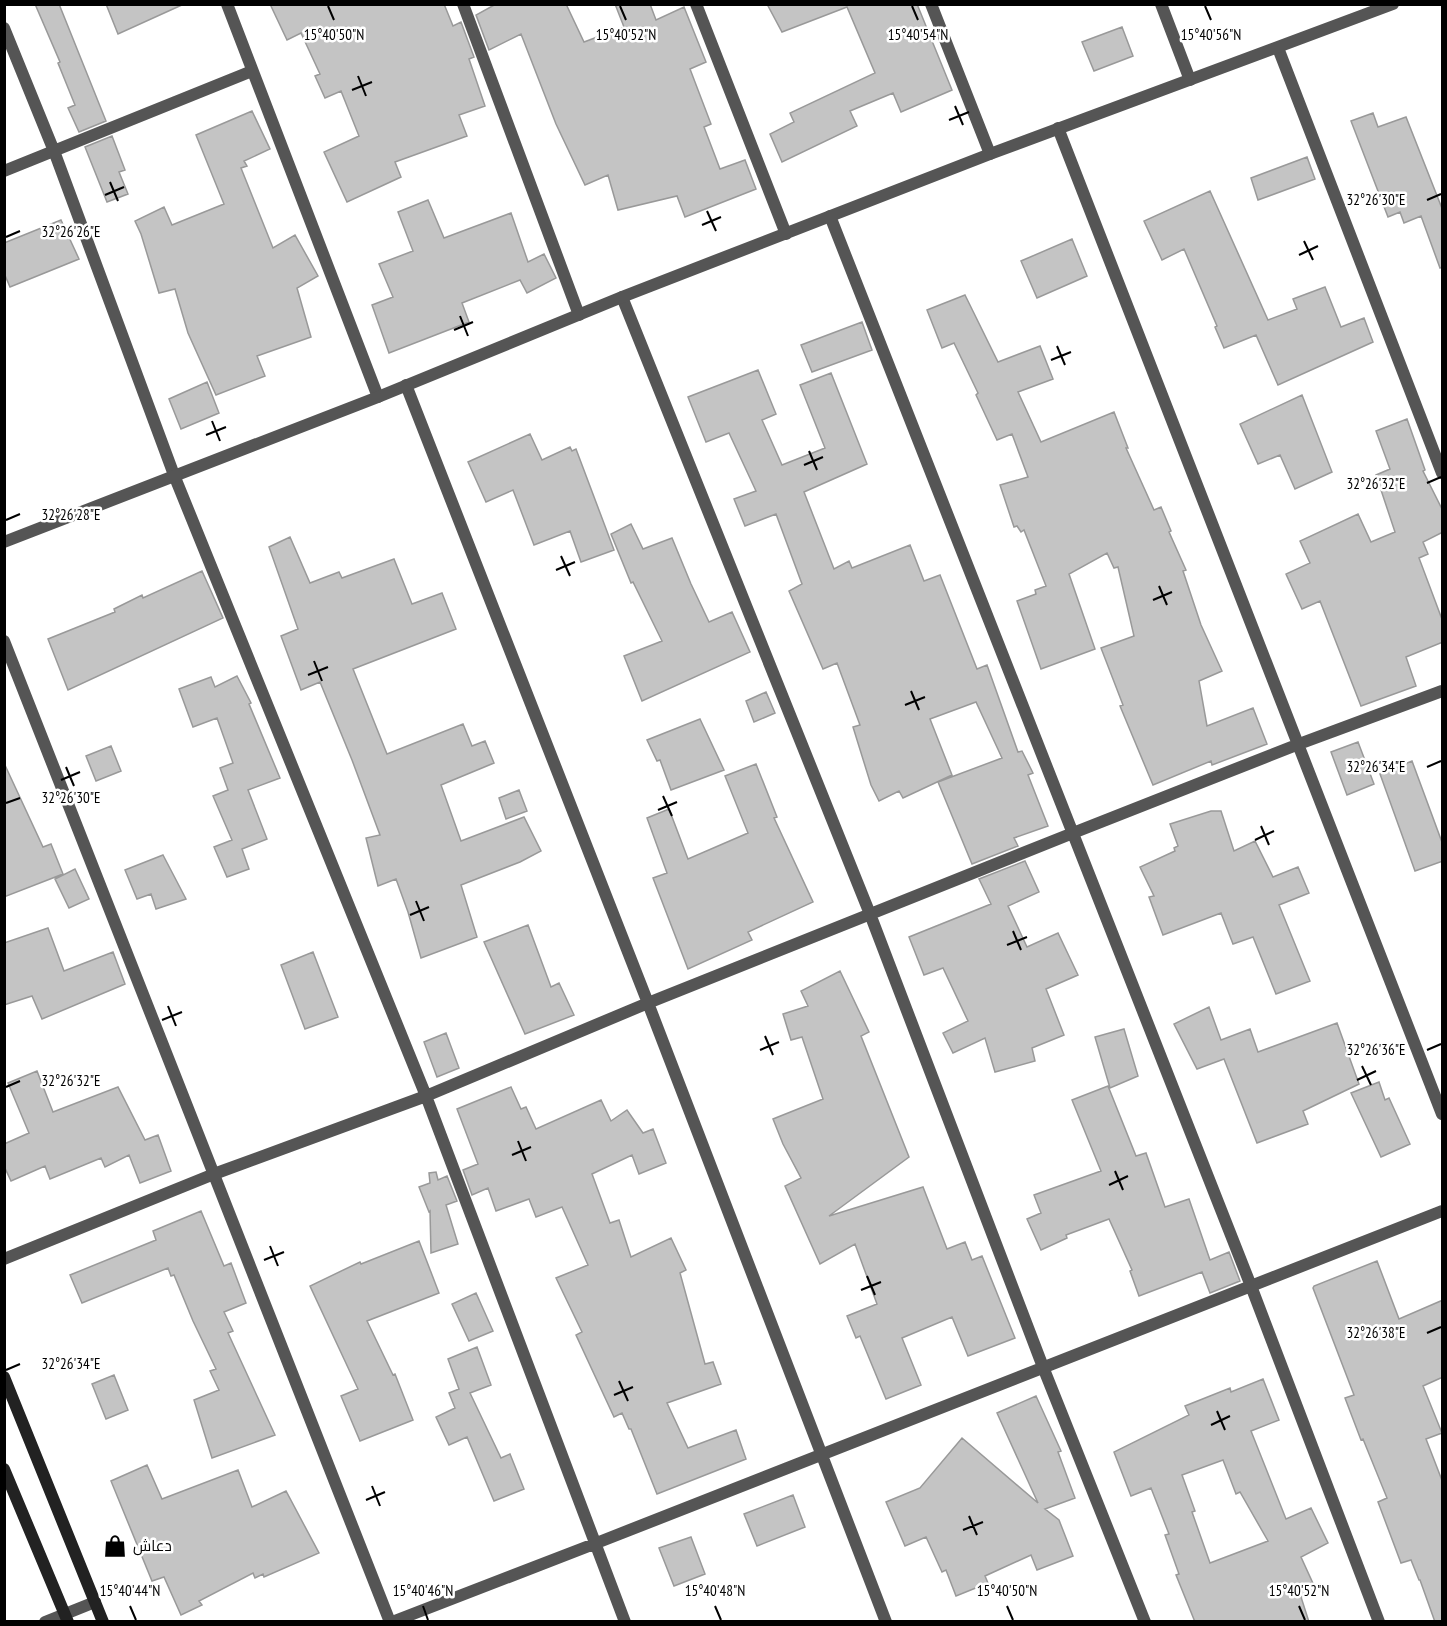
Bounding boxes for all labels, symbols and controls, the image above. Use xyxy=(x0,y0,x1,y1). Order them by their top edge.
text: 15°40'50"N xyxy=(304,25,364,44)
text: 15°40'52"N xyxy=(596,25,656,44)
text: 15°40'54"N xyxy=(888,25,948,44)
text: 15°40'56"N xyxy=(1181,25,1241,44)
text: 32°26'30"E xyxy=(1346,190,1406,209)
text: 32°26'26"E xyxy=(41,222,101,241)
text: 32°26'32"E xyxy=(1346,474,1406,493)
text: 32°26'28"E xyxy=(41,505,101,524)
text: 32°26'34"E xyxy=(1346,757,1406,776)
text: 32°26'30"E xyxy=(41,788,101,807)
text: 32°26'36"E xyxy=(1346,1040,1406,1059)
text: 32°26'32"E xyxy=(41,1071,101,1090)
text: 32°26'38"E xyxy=(1346,1323,1406,1342)
text: 32°26'34"E xyxy=(41,1354,101,1373)
shop icon: دعاش xyxy=(102,1533,128,1559)
place label: دعاش xyxy=(133,1536,172,1556)
text: 15°40'44"N xyxy=(100,1581,160,1600)
text: 15°40'46"N xyxy=(393,1581,453,1600)
text: 15°40'48"N xyxy=(685,1581,745,1600)
text: 15°40'50"N xyxy=(977,1581,1037,1600)
text: 15°40'52"N xyxy=(1269,1581,1329,1600)

